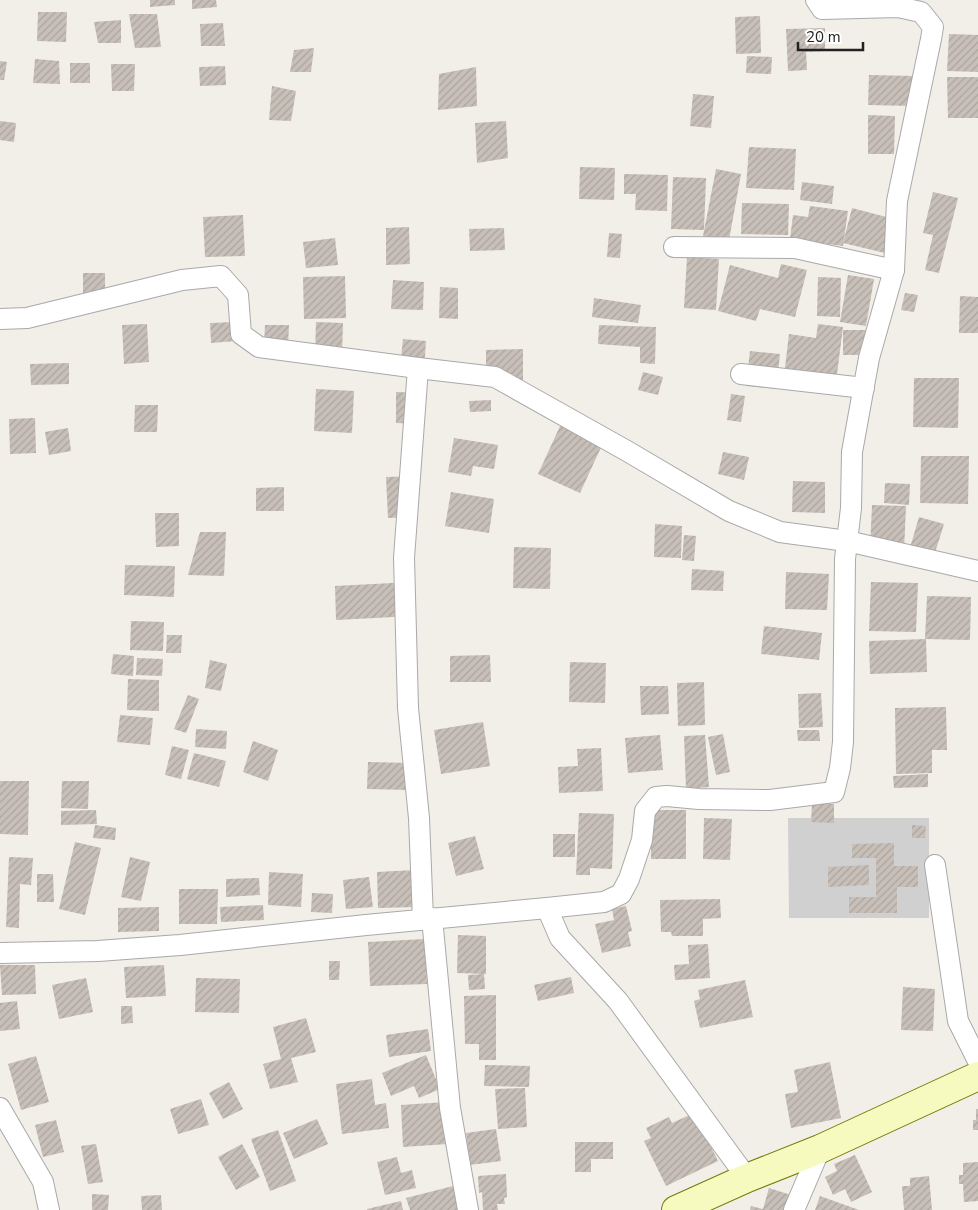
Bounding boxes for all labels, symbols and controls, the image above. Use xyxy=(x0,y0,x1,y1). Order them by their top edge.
scale bar xyxy=(798,20,863,52)
text: 20 m xyxy=(806,27,841,47)

